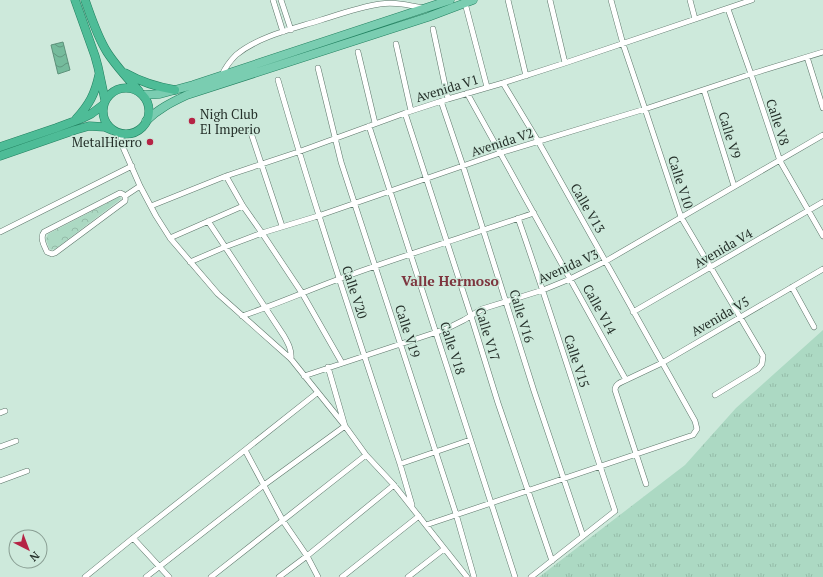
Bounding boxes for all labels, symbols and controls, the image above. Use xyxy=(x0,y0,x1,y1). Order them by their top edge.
street label: Avenida V1 xyxy=(413,70,481,106)
street label: Calle V8 xyxy=(762,96,794,148)
place label: Nigh Club El Imperio xyxy=(200,105,260,138)
street label: Calle V9 xyxy=(714,109,746,161)
marker: Nigh Club El Imperio xyxy=(187,116,197,126)
street label: Avenida V2 xyxy=(468,123,536,161)
place label: MetalHierro xyxy=(72,133,142,151)
marker: MetalHierro xyxy=(145,137,155,147)
street label: Calle V10 xyxy=(664,153,698,211)
street label: Calle V13 xyxy=(566,180,610,236)
street label: Avenida V4 xyxy=(690,224,756,272)
street label: Avenida V3 xyxy=(535,245,601,287)
street label: Calle V20 xyxy=(338,263,372,321)
district label: Valle Hermoso xyxy=(401,271,499,290)
street label: Calle V14 xyxy=(579,281,621,337)
street label: Calle V16 xyxy=(505,287,539,345)
street label: Avenida V5 xyxy=(687,292,753,340)
street label: Calle V19 xyxy=(391,302,425,360)
street label: Calle V17 xyxy=(471,305,505,363)
street label: Calle V18 xyxy=(436,319,470,377)
street label: Calle V15 xyxy=(560,332,594,390)
north arrow xyxy=(8,529,48,569)
text: N xyxy=(26,548,42,565)

